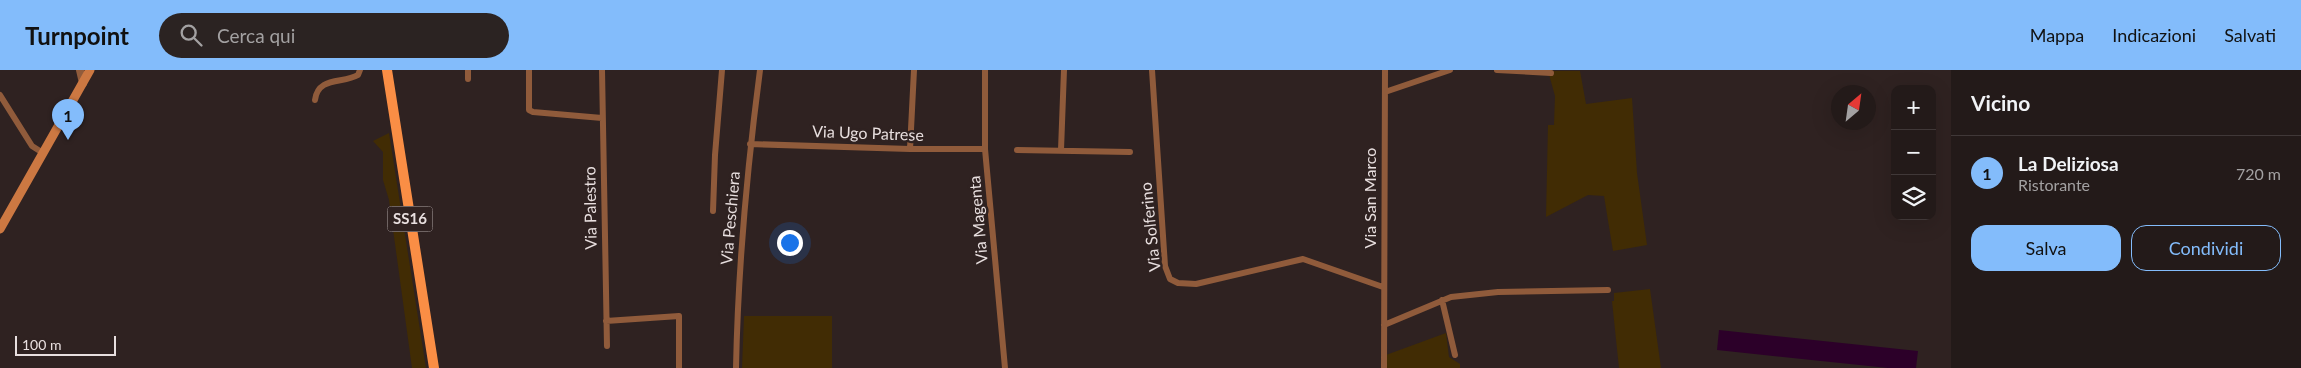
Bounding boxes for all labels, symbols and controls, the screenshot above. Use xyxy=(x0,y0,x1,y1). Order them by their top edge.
search box xyxy=(159,13,509,58)
text: Turnpoint xyxy=(25,21,129,50)
icon: search xyxy=(177,21,205,49)
text: Cerca qui xyxy=(217,24,295,47)
text: Mappa xyxy=(2030,24,2084,46)
text: Indicazioni xyxy=(2112,24,2196,46)
text: Salvati xyxy=(2224,24,2276,46)
north arrow xyxy=(1831,85,1876,130)
map controls xyxy=(1891,85,1936,220)
button: + xyxy=(1891,85,1936,130)
text: Vicino xyxy=(1971,90,2030,115)
pin: 1 xyxy=(52,99,84,140)
street label: Via Ugo Patrese xyxy=(812,121,924,144)
button: − xyxy=(1891,130,1936,175)
street label: Via San Marco xyxy=(1360,148,1379,248)
text: La Deliziosa xyxy=(2018,152,2119,175)
text: 1 xyxy=(1982,164,1992,183)
text: 720 m xyxy=(2236,164,2281,183)
street label: Via Palestro xyxy=(579,166,600,250)
street label: Via Peschiera xyxy=(716,170,743,266)
street label: Via Magenta xyxy=(964,175,991,265)
button: layers xyxy=(1891,175,1936,220)
text: Ristorante xyxy=(2018,175,2090,194)
street label: Via Solferino xyxy=(1135,181,1164,273)
road number: SS16 xyxy=(388,206,432,232)
button: Salva xyxy=(1971,225,2121,271)
button: Condividi xyxy=(2131,225,2281,271)
your location xyxy=(777,230,803,256)
scale bar xyxy=(15,333,116,356)
text: 100 m xyxy=(22,336,61,353)

